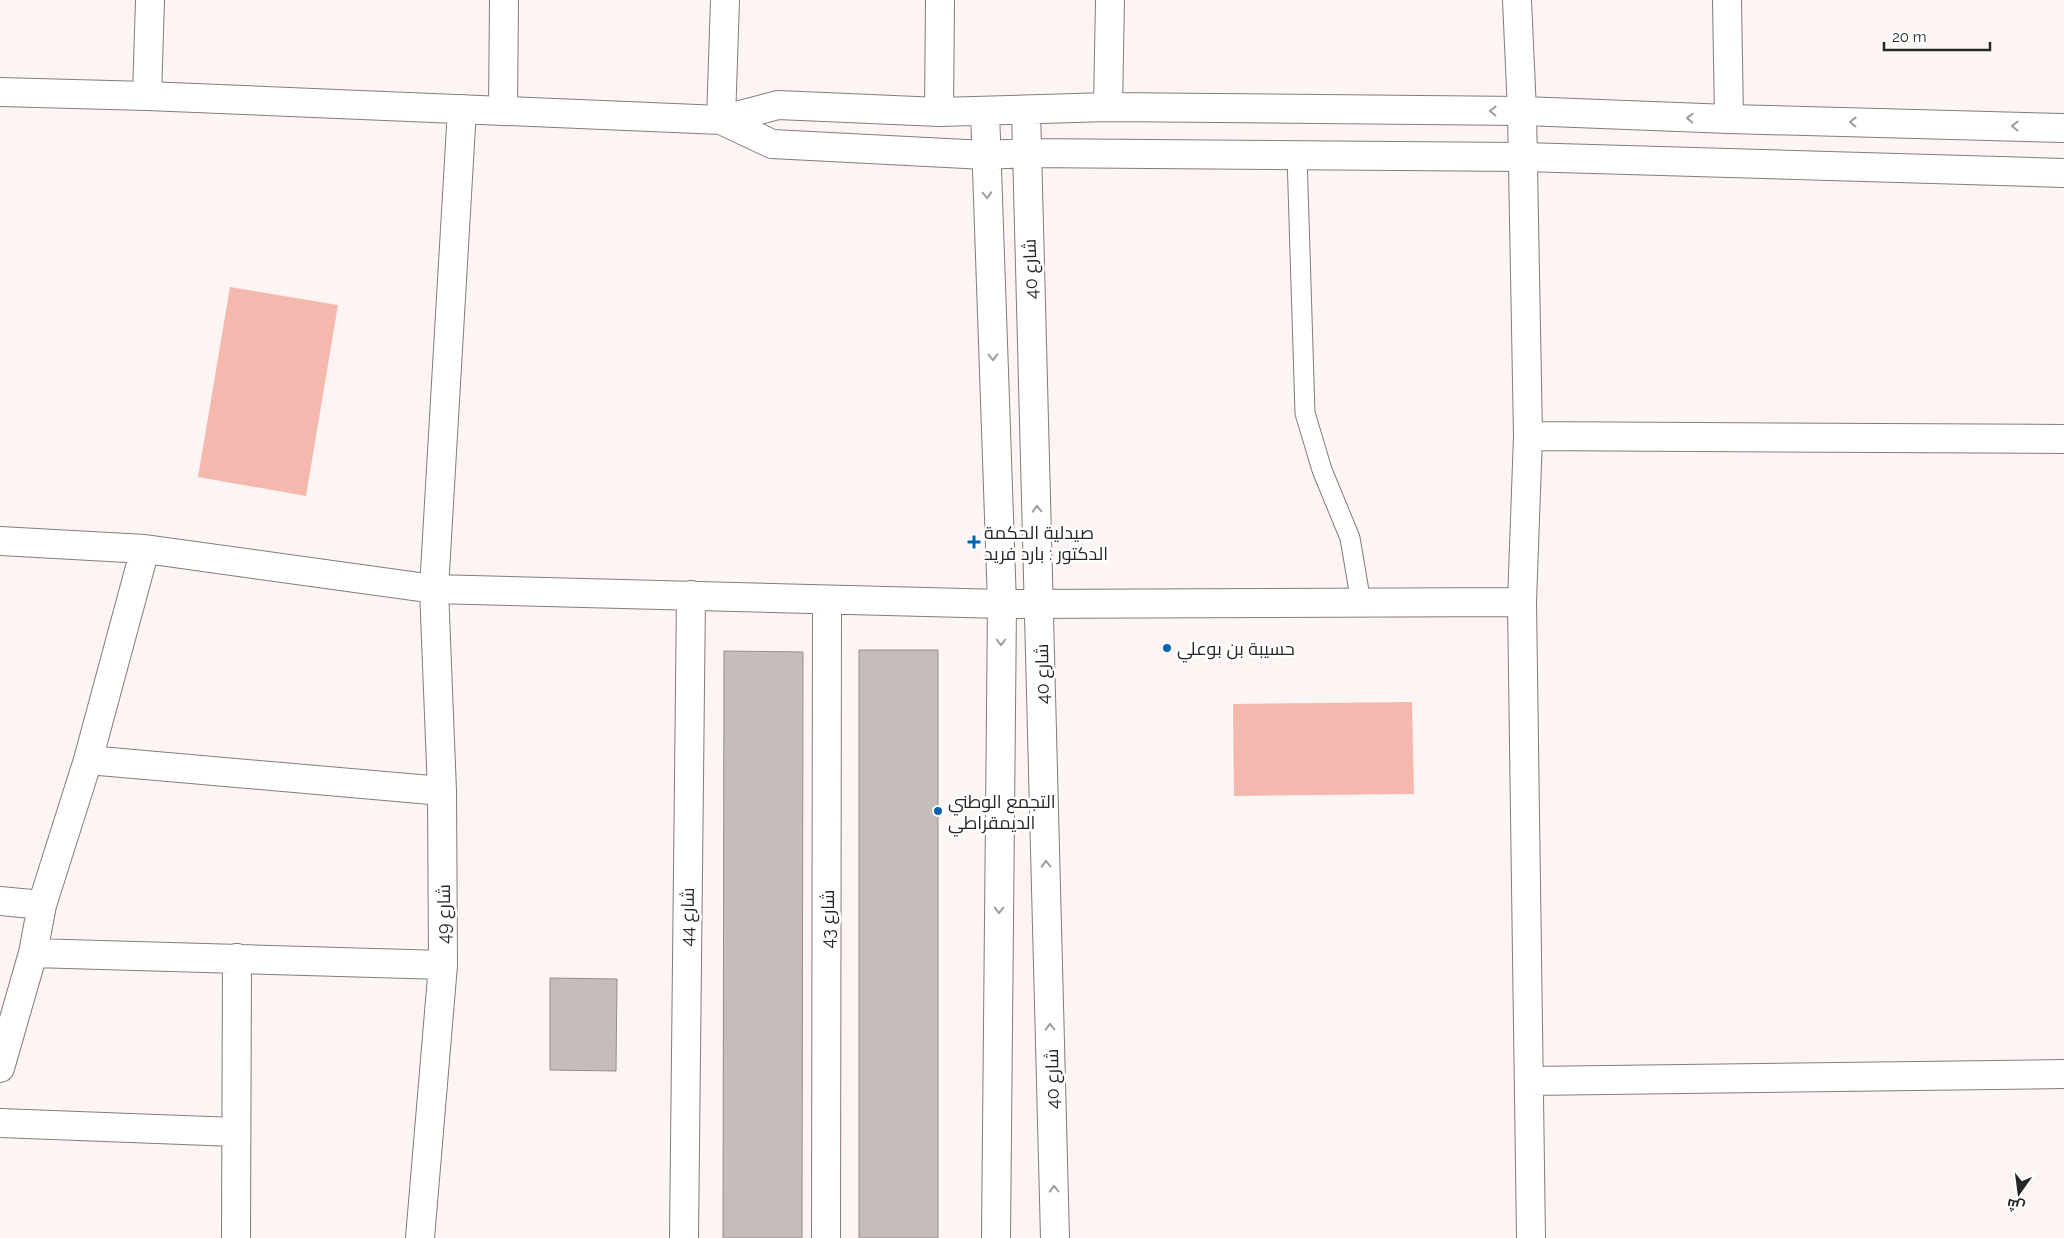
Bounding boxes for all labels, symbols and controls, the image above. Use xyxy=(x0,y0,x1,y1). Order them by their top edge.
scale bar xyxy=(1884,20,1990,52)
text: 20 m xyxy=(1892,28,1927,46)
one-way arrow xyxy=(1489,106,1496,116)
one-way arrow xyxy=(1686,112,1694,123)
one-way arrow xyxy=(1849,117,1857,128)
one-way arrow xyxy=(2011,121,2019,132)
one-way arrow xyxy=(982,192,992,199)
street label: شارع 40 xyxy=(1018,238,1044,300)
one-way arrow xyxy=(987,354,998,362)
one-way arrow xyxy=(1032,505,1043,513)
place label: صيدلية الحكمة الدكتور : بارد فريد xyxy=(984,522,1108,565)
marker: صيدلية الحكمة الدكتور : بارد فريد xyxy=(968,536,980,548)
one-way arrow xyxy=(996,638,1006,646)
place label: حسيبة بن بوعلي xyxy=(1177,638,1295,663)
marker: حسيبة بن بوعلي xyxy=(1161,642,1173,654)
street label: شارع 40 xyxy=(1031,644,1055,704)
place label: التجمع الوطني الديمقراطي xyxy=(948,791,1056,837)
marker: التجمع الوطني الديمقراطي xyxy=(932,805,944,817)
one-way arrow xyxy=(1041,860,1052,868)
street label: شارع 49 xyxy=(433,884,456,944)
street label: شارع 44 xyxy=(676,887,700,947)
street label: شارع 43 xyxy=(817,890,840,948)
one-way arrow xyxy=(994,906,1004,914)
one-way arrow xyxy=(1045,1023,1055,1030)
street label: شارع 40 xyxy=(1041,1049,1065,1109)
north arrow xyxy=(1994,1168,2044,1218)
one-way arrow xyxy=(1049,1185,1059,1193)
text: ش xyxy=(2005,1195,2027,1216)

